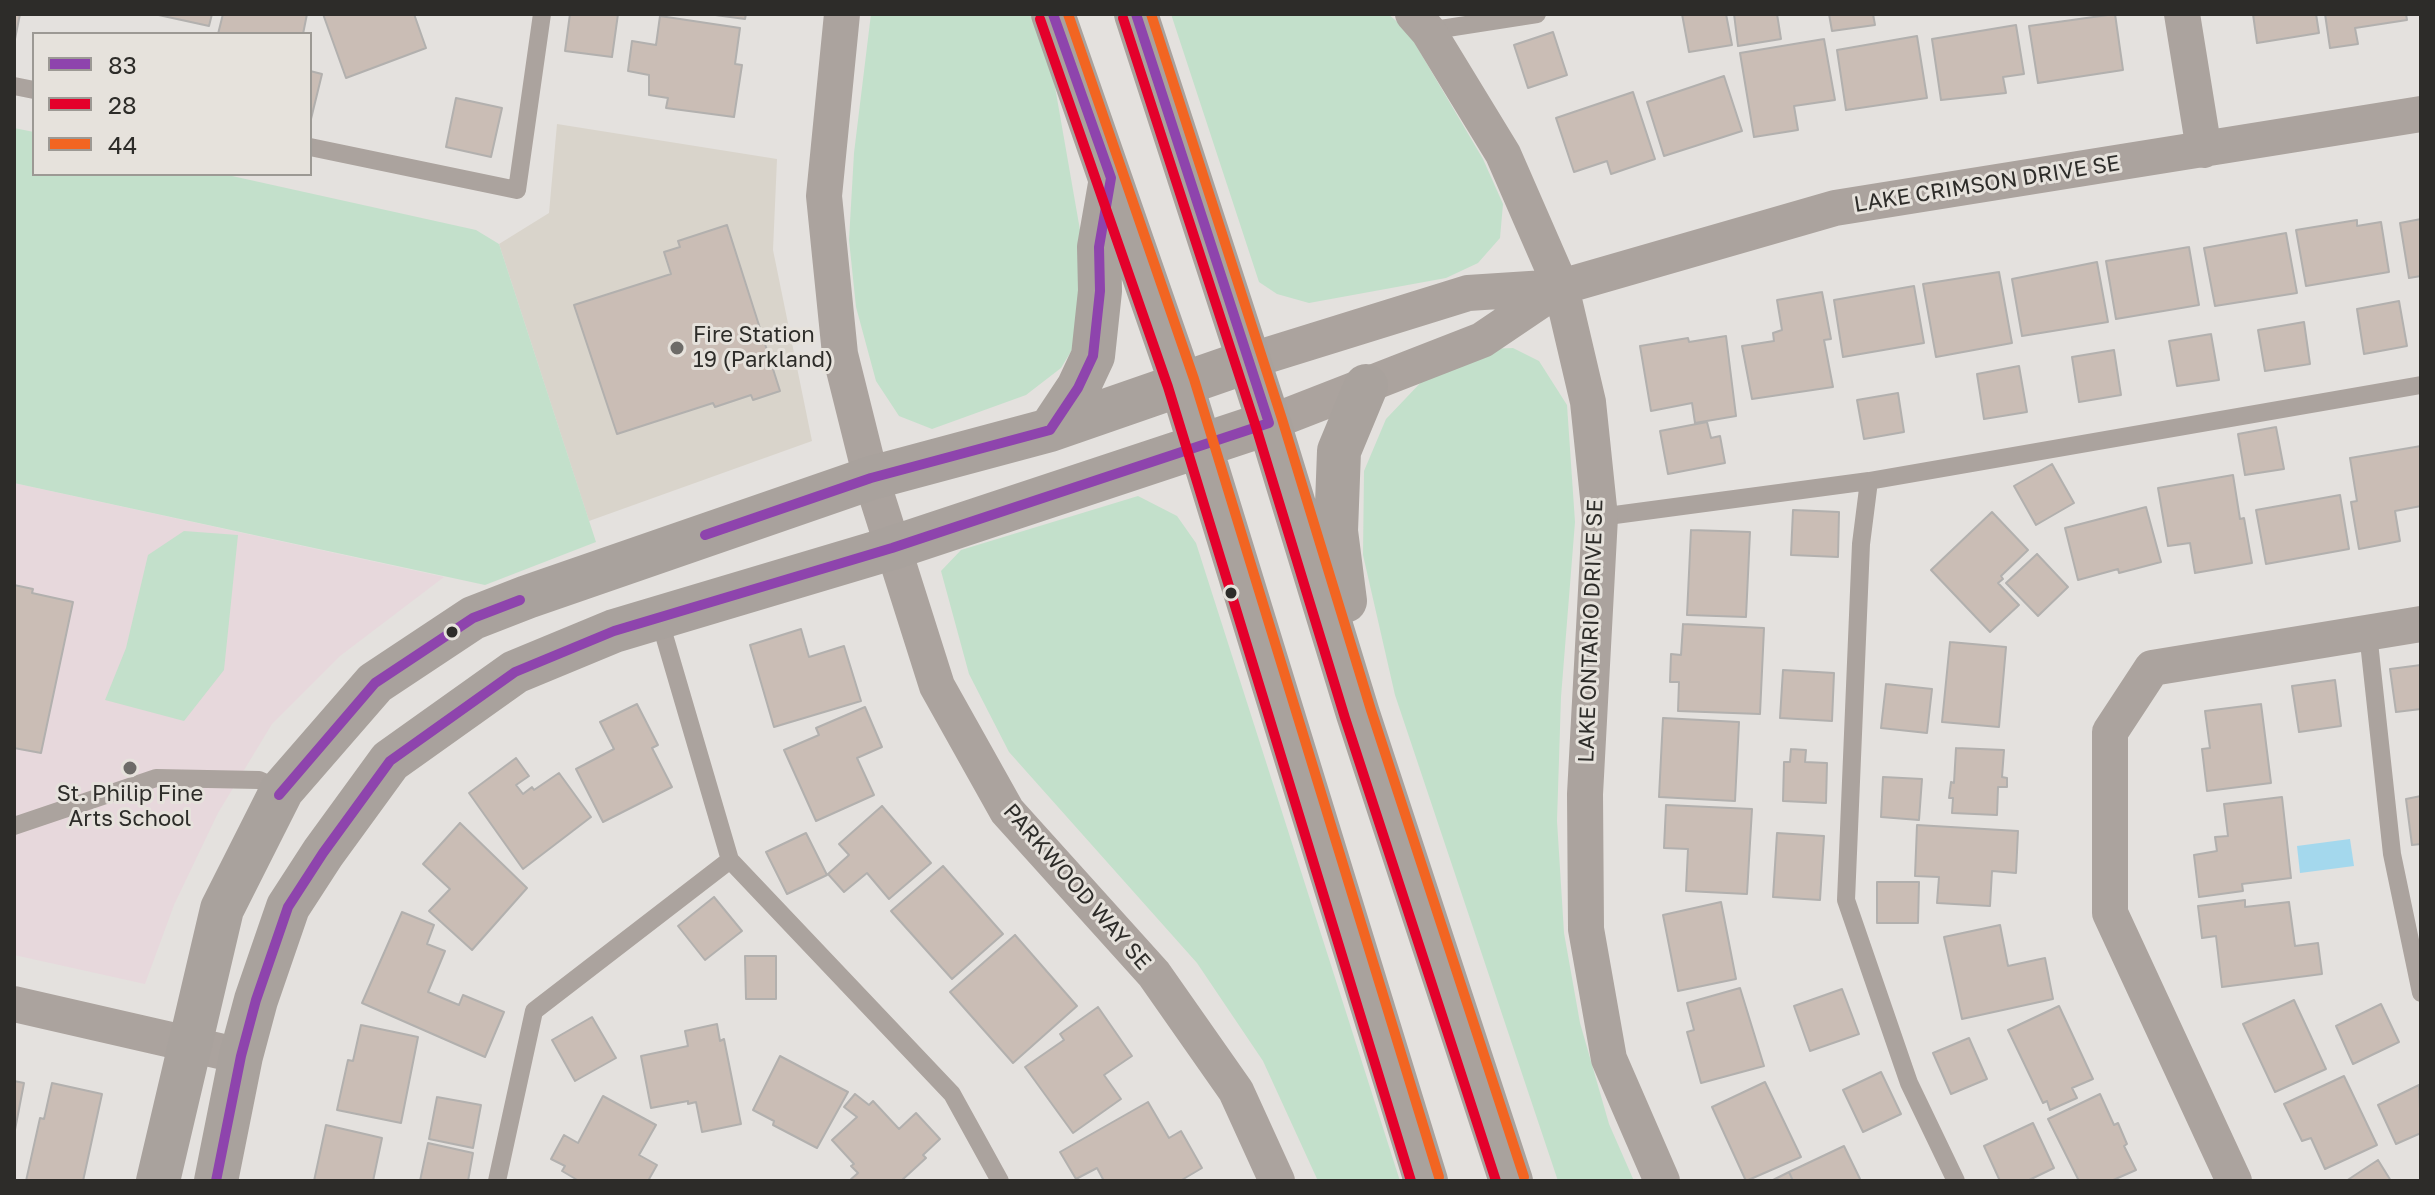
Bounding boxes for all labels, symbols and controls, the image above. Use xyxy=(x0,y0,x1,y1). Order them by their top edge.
legend xyxy=(32,32,312,176)
text: 83 xyxy=(108,50,137,79)
text: 28 xyxy=(108,90,137,119)
text: 44 xyxy=(108,130,137,159)
street label: LAKE CRIMSON DRIVE SE xyxy=(1852,150,2122,218)
place label: Fire Station 19 (Parkland) xyxy=(693,322,833,374)
marker: Fire Station 19 (Parkland) xyxy=(668,339,686,357)
street label: LAKE ONTARIO DRIVE SE xyxy=(1573,499,1609,763)
unlabelled marker xyxy=(1223,585,1239,601)
unlabelled marker xyxy=(444,624,460,640)
marker: St. Philip Fine Arts School xyxy=(121,759,139,777)
place label: St. Philip Fine Arts School xyxy=(57,781,203,832)
street label: PARKWOOD WAY SE xyxy=(998,799,1156,975)

